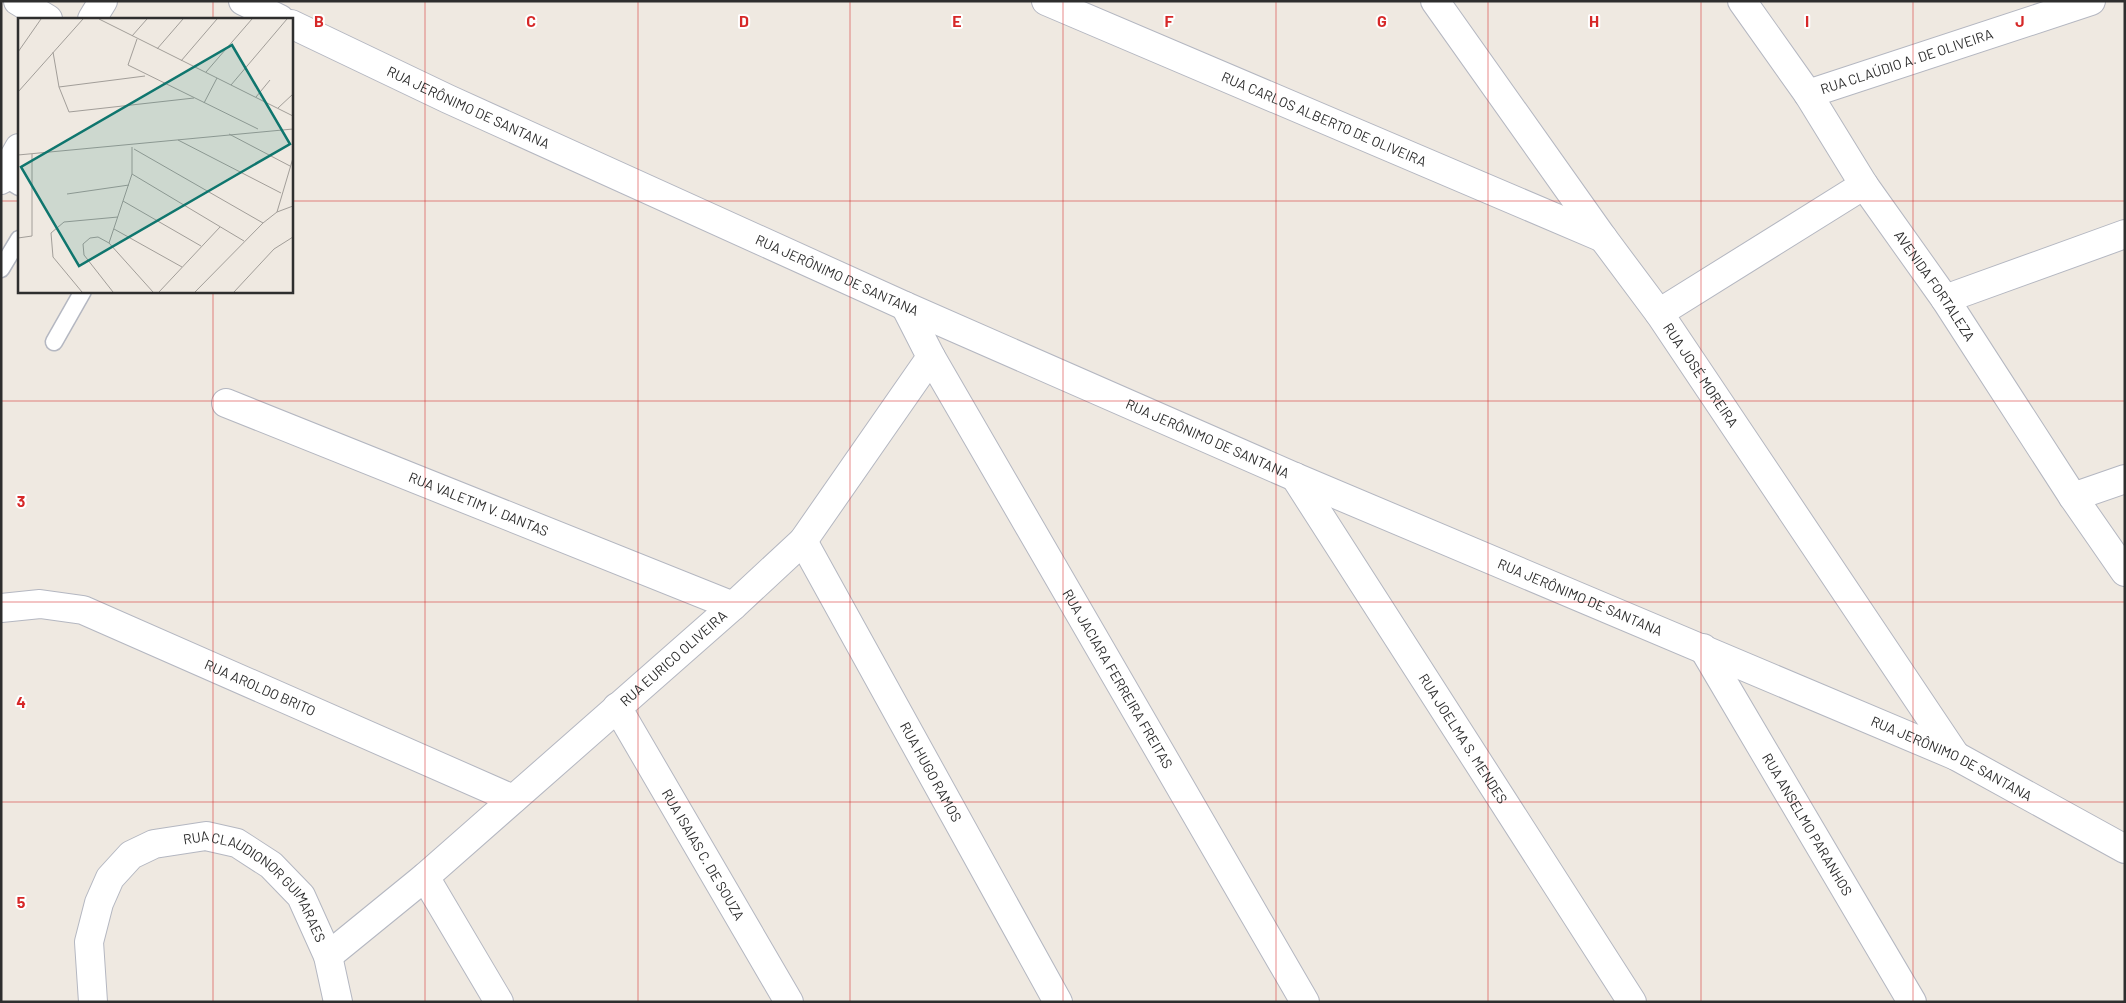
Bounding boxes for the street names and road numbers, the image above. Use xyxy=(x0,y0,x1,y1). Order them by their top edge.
street label: RUA CLAÚDIO A. DE OLIVEIRA xyxy=(1818,25,1996,97)
street label: RUA JERÔNIMO DE SANTANA xyxy=(384,62,553,152)
street label: RUA CARLOS ALBERTO DE OLIVEIRA xyxy=(1219,68,1430,170)
street label: AVENIDA FORTALEZA xyxy=(1891,227,1979,345)
street label: RUA JERÔNIMO DE SANTANA xyxy=(753,230,922,319)
street label: RUA JOSÉ MOREIRA xyxy=(1660,320,1742,431)
street label: RUA JERÔNIMO DE SANTANA xyxy=(1123,395,1293,482)
street label: RUA VALETIM V. DANTAS xyxy=(406,468,551,539)
street label: RUA JERÔNIMO DE SANTANA xyxy=(1495,555,1666,639)
street label: RUA JACIARA FERREIRA FREITAS xyxy=(1059,586,1177,771)
street label: RUA EURICO OLIVEIRA xyxy=(616,606,730,710)
street label: RUA AROLDO BRITO xyxy=(202,655,318,719)
street label: RUA JOELMA S. MENDES xyxy=(1415,670,1511,807)
street label: RUA JERÔNIMO DE SANTANA xyxy=(1869,712,2036,805)
street label: RUA HUGO RAMOS xyxy=(897,719,966,825)
street label: RUA ANSELMO PARANHOS xyxy=(1759,750,1856,899)
street label: RUA ISAIAS C. DE SOUZA xyxy=(659,786,749,924)
street label: RUA CLAUDIONOR GUIMARAES xyxy=(182,827,330,945)

